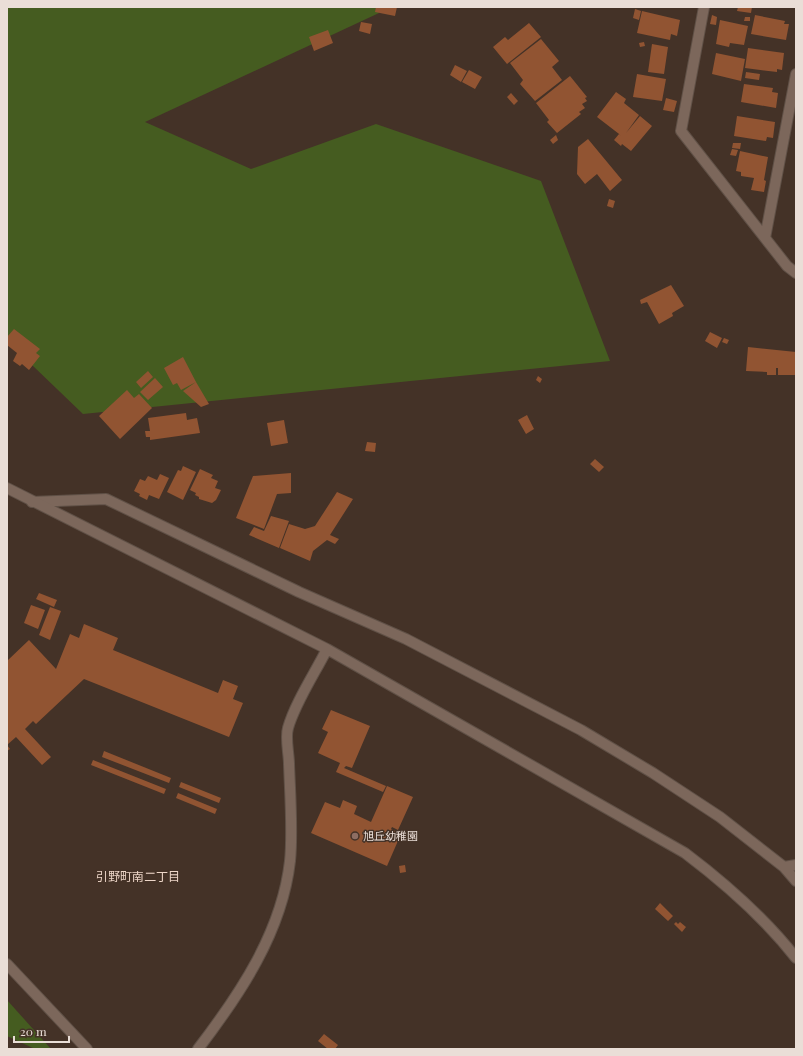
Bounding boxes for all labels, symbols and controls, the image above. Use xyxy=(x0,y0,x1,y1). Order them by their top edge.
place label: 旭丘幼稚園 xyxy=(363,828,418,843)
marker: 旭丘幼稚園 xyxy=(350,831,360,841)
district label: 引野町南二丁目 xyxy=(96,868,180,884)
scale bar xyxy=(14,1018,69,1044)
text: 20 m xyxy=(20,1023,47,1039)

